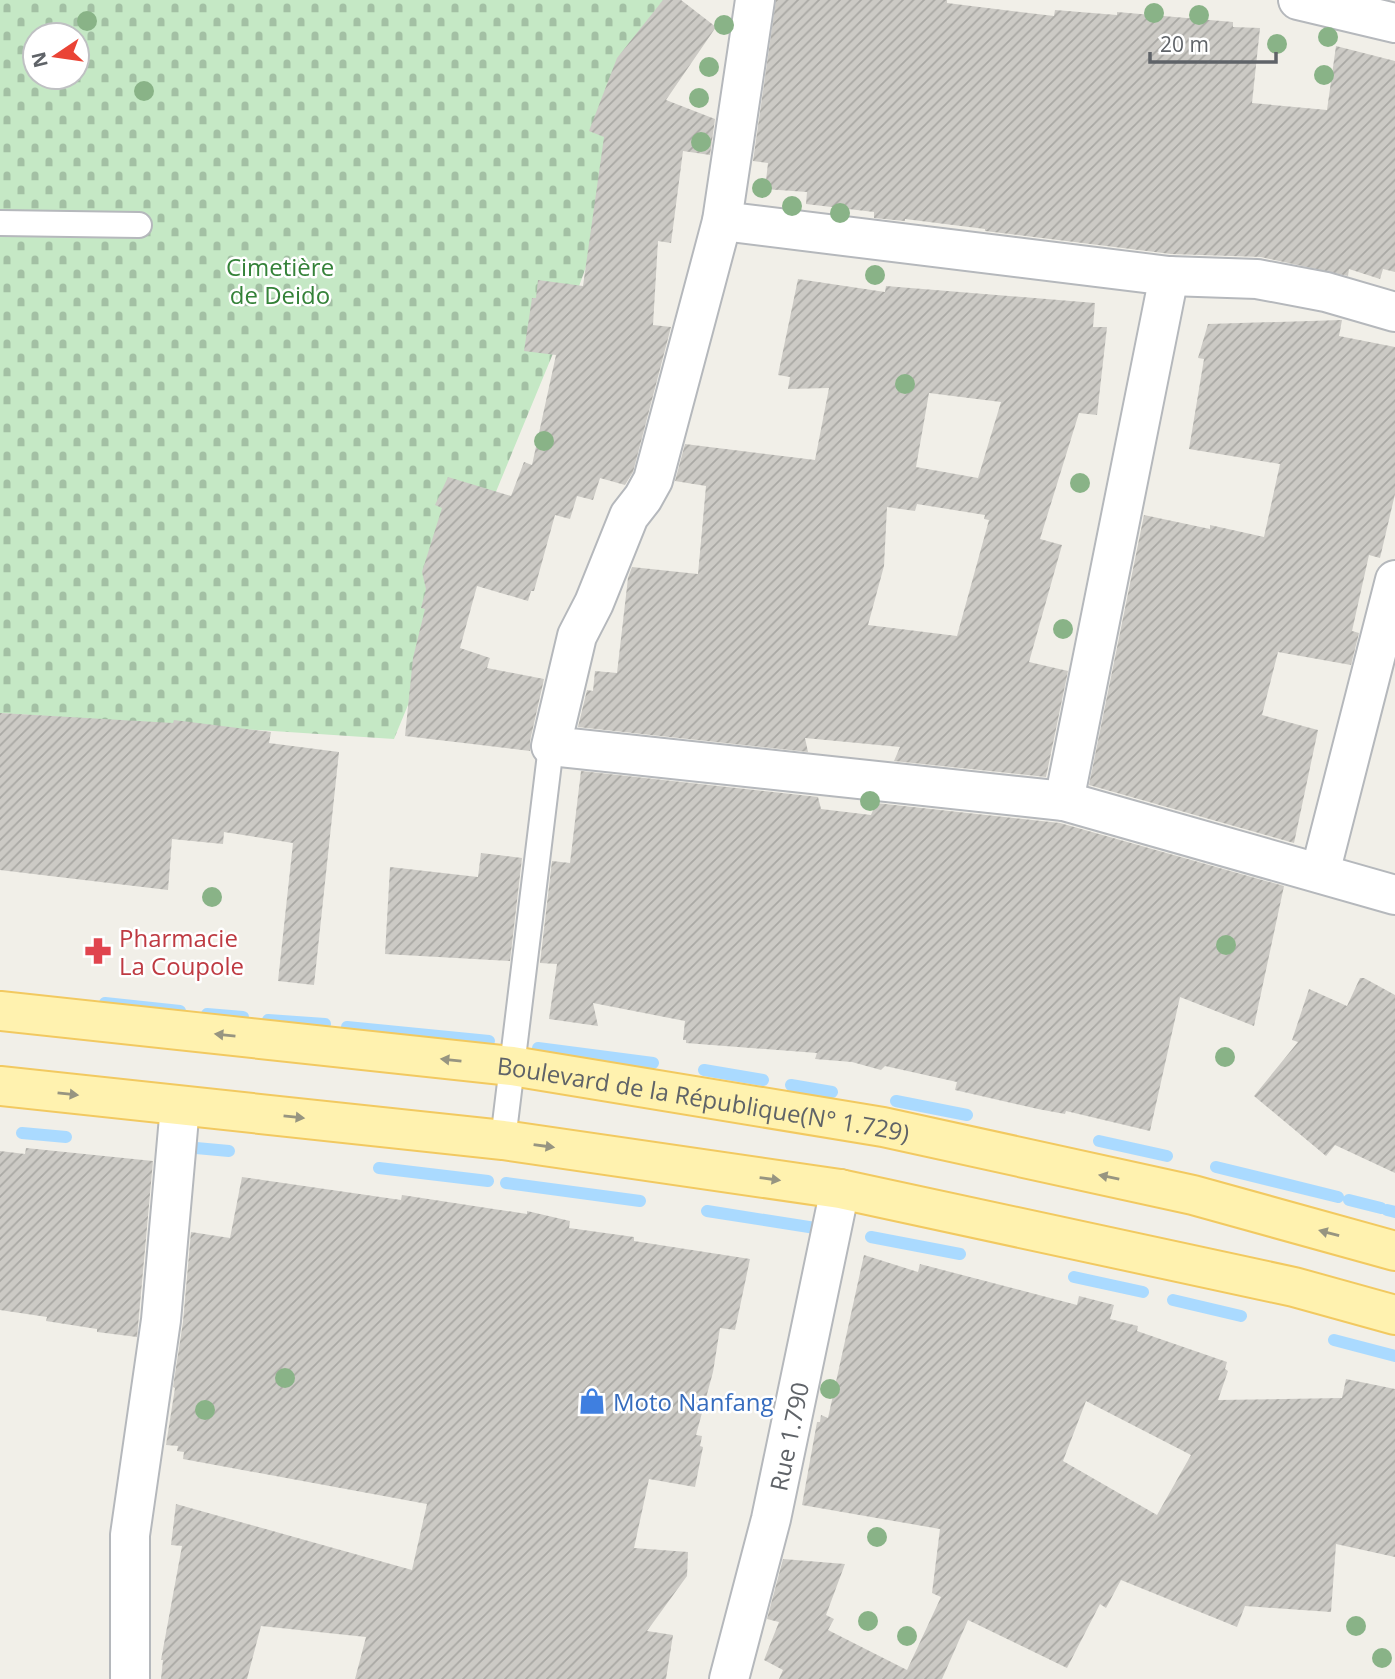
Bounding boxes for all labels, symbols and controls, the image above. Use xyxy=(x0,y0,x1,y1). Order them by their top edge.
north arrow xyxy=(21,21,91,91)
scale bar xyxy=(1150,21,1276,65)
text: 20 m xyxy=(1160,30,1209,58)
text: N xyxy=(25,49,54,70)
park label: Cimetière de Deido xyxy=(226,250,334,311)
place label: Pharmacie La Coupole xyxy=(119,921,244,982)
pharmacy icon: Pharmacie La Coupole xyxy=(83,936,113,966)
one-way arrow xyxy=(214,1029,236,1040)
street label: Boulevard de la République(N° 1.729) xyxy=(496,1048,913,1149)
one-way arrow xyxy=(440,1054,462,1065)
one-way arrow xyxy=(57,1088,79,1099)
one-way arrow xyxy=(283,1112,305,1123)
one-way arrow xyxy=(534,1141,556,1152)
one-way arrow xyxy=(1098,1171,1120,1182)
one-way arrow xyxy=(759,1174,781,1185)
one-way arrow xyxy=(1318,1227,1339,1237)
street label: Rue 1.790 xyxy=(761,1379,816,1494)
place label: Moto Nanfang xyxy=(613,1385,774,1418)
shop icon: Moto Nanfang xyxy=(577,1386,607,1416)

